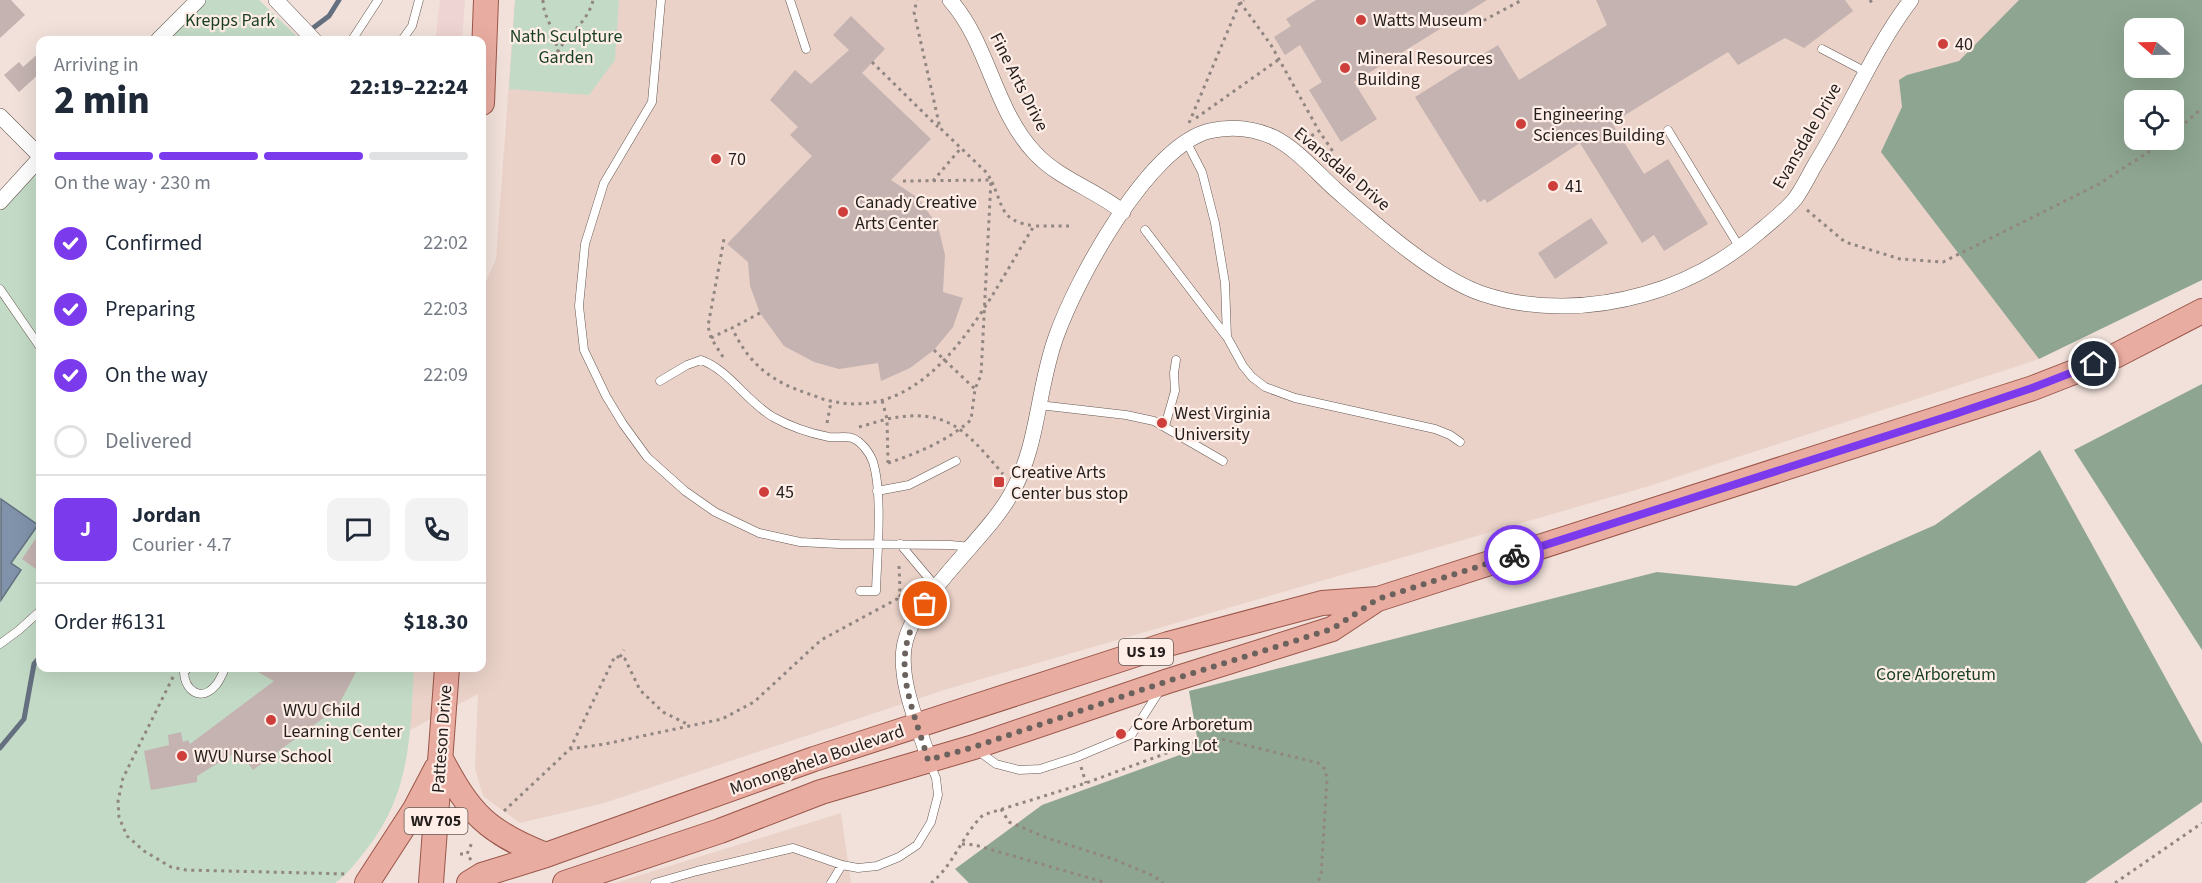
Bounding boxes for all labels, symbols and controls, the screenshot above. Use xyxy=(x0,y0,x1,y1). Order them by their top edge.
park label: Krepps Park xyxy=(185,8,275,33)
place label: Watts Museum xyxy=(1373,8,1483,33)
marker: Watts Museum xyxy=(1354,13,1368,27)
north arrow xyxy=(2124,18,2184,78)
map controls xyxy=(2124,18,2184,150)
park label: Nath Sculpture Garden xyxy=(510,24,622,70)
street label: Fine Arts Drive xyxy=(983,28,1055,136)
place label: 40 xyxy=(1955,32,1973,57)
marker: 40 xyxy=(1936,37,1950,51)
place label: Mineral Resources Building xyxy=(1357,46,1493,92)
text: Arriving in xyxy=(54,51,139,79)
marker: Mineral Resources Building xyxy=(1338,61,1352,75)
text: 22:19–22:24 xyxy=(350,71,468,103)
text: 2 min xyxy=(54,73,150,129)
street label: Evansdale Drive xyxy=(1766,78,1848,194)
button: locate xyxy=(2124,90,2184,150)
place label: Engineering Sciences Building xyxy=(1533,102,1665,148)
marker: Engineering Sciences Building xyxy=(1514,117,1528,131)
street label: Evansdale Drive xyxy=(1288,121,1396,217)
place label: 70 xyxy=(728,147,746,172)
marker: 70 xyxy=(709,152,723,166)
text: On the way · 230 m xyxy=(54,169,211,197)
place label: 41 xyxy=(1565,174,1583,199)
marker: 41 xyxy=(1546,179,1560,193)
place label: Canady Creative Arts Center xyxy=(855,190,977,236)
marker: Canady Creative Arts Center xyxy=(836,205,850,219)
icon: check xyxy=(54,227,87,260)
text: Confirmed xyxy=(105,227,202,259)
text: 22:02 xyxy=(423,229,468,257)
icon: check xyxy=(54,293,87,326)
text: Preparing xyxy=(105,293,195,325)
text: 22:03 xyxy=(423,295,468,323)
pin xyxy=(2068,338,2119,389)
icon: home xyxy=(2077,347,2110,380)
icon: check xyxy=(54,359,87,392)
text: On the way xyxy=(105,359,208,391)
text: 22:09 xyxy=(423,361,468,389)
place label: West Virginia University xyxy=(1174,401,1271,447)
marker: West Virginia University xyxy=(1155,416,1169,430)
text: Delivered xyxy=(105,425,192,457)
place label: Creative Arts Center bus stop xyxy=(1011,460,1128,506)
marker: Creative Arts Center bus stop xyxy=(992,475,1006,489)
place label: 45 xyxy=(776,480,794,505)
marker: 45 xyxy=(757,485,771,499)
button: chat xyxy=(327,498,390,561)
button: phone xyxy=(405,498,468,561)
text: Jordan xyxy=(132,499,201,531)
text: J xyxy=(80,513,91,545)
courier xyxy=(1484,525,1544,585)
text: Courier · 4.7 xyxy=(132,531,232,559)
icon: bike xyxy=(1498,539,1531,572)
pin xyxy=(899,578,950,629)
icon: bag xyxy=(908,587,941,620)
text: Order #6131 xyxy=(54,606,166,638)
text: $18.30 xyxy=(403,606,468,638)
road number: US 19 xyxy=(1119,639,1173,665)
park label: Core Arboretum xyxy=(1876,662,1996,687)
street label: Patteson Drive xyxy=(426,684,458,794)
place label: WVU Child Learning Center xyxy=(283,698,403,744)
place label: Core Arboretum Parking Lot xyxy=(1133,712,1253,758)
marker: WVU Child Learning Center xyxy=(264,713,278,727)
street label: Monongahela Boulevard xyxy=(726,718,908,802)
marker: Core Arboretum Parking Lot xyxy=(1114,727,1128,741)
place label: WVU Nurse School xyxy=(194,744,332,769)
marker: WVU Nurse School xyxy=(175,749,189,763)
road number: WV 705 xyxy=(404,808,468,834)

